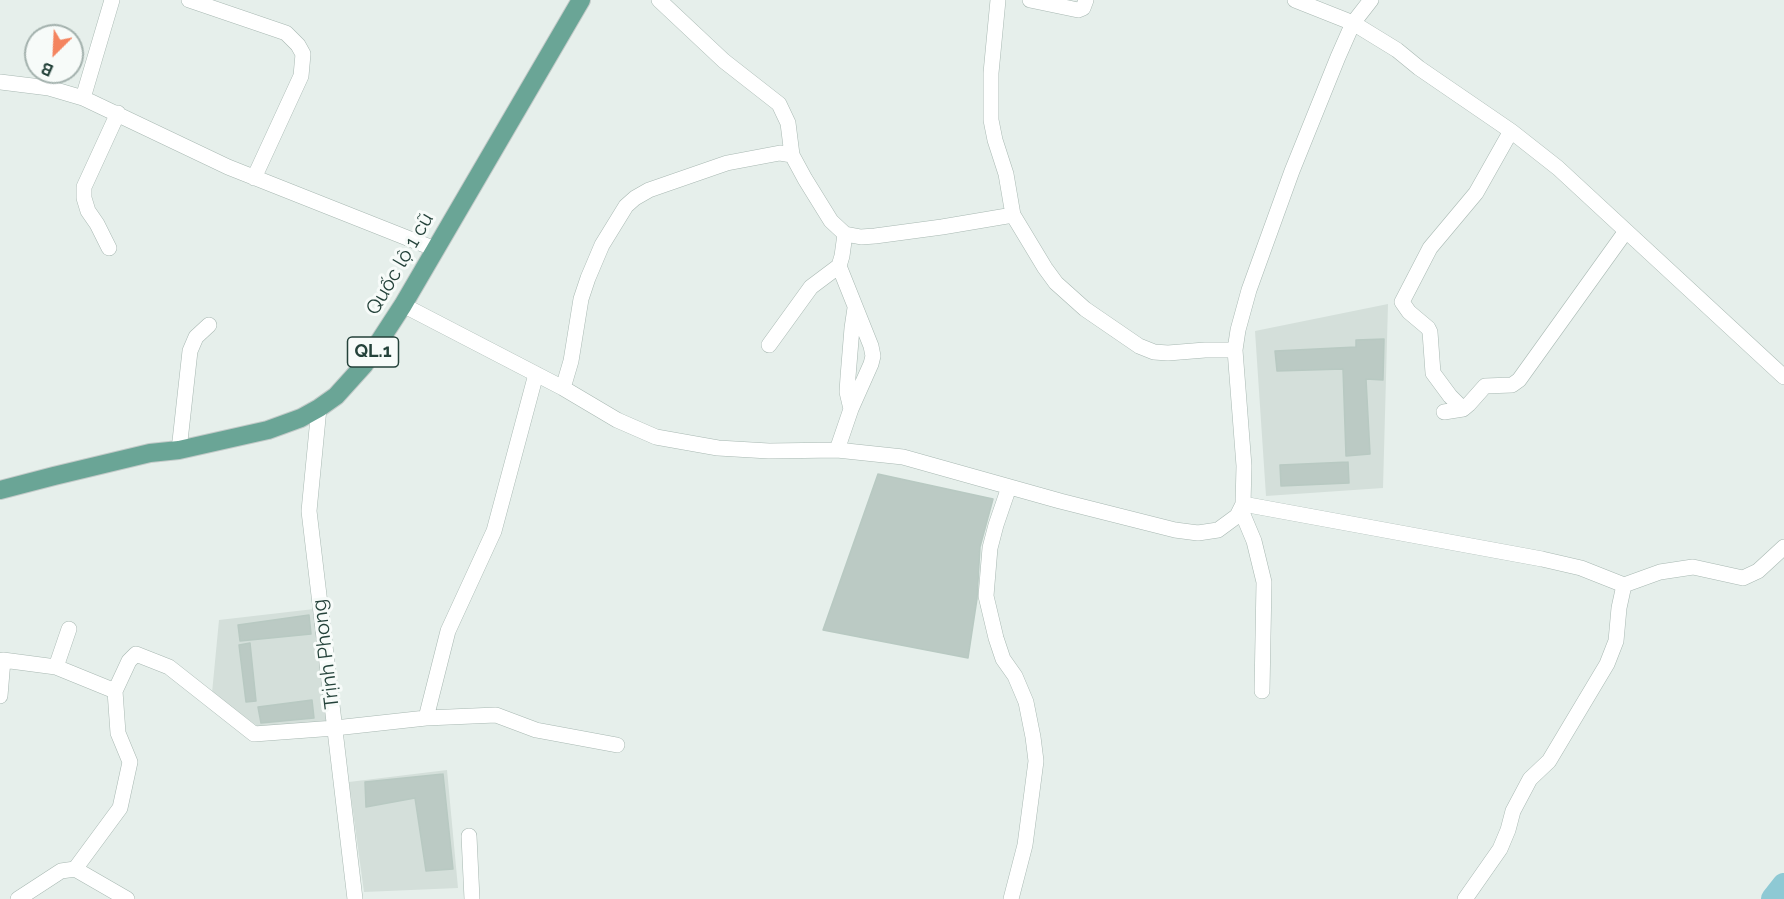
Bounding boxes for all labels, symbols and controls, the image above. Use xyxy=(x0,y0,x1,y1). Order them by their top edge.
north arrow xyxy=(24,24,84,84)
text: B xyxy=(38,58,56,80)
street label: Quốc lộ 1 cũ xyxy=(361,209,439,319)
road number: QL.1 xyxy=(348,337,398,367)
street label: Trịnh Phong xyxy=(307,598,345,710)

